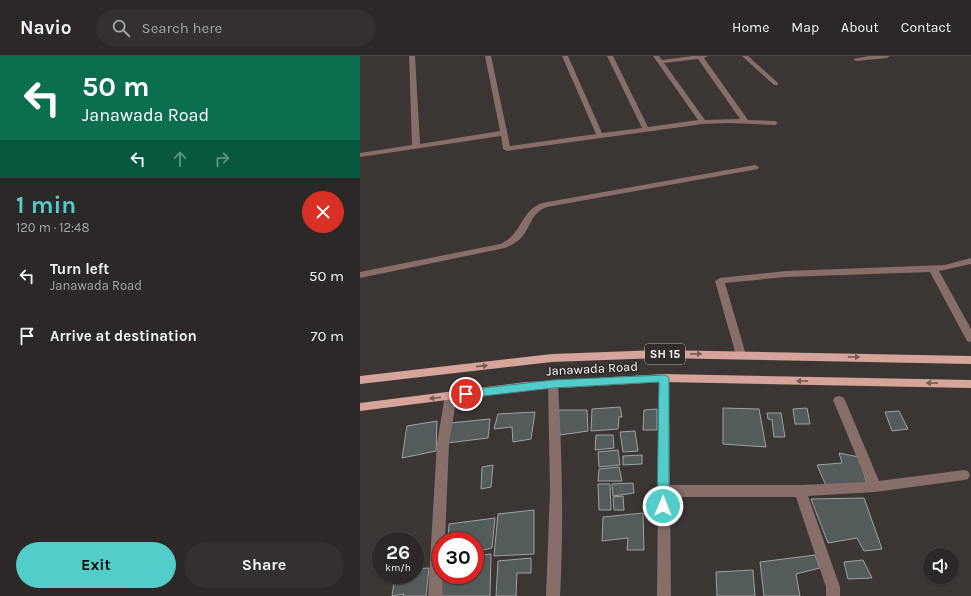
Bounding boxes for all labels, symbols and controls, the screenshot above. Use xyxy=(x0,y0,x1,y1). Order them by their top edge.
search box xyxy=(96,10,376,46)
text: Navio xyxy=(20,17,72,39)
icon: search xyxy=(110,17,132,39)
text: Search here xyxy=(142,19,222,37)
text: Home xyxy=(732,19,769,36)
text: Map xyxy=(791,19,819,36)
text: About xyxy=(841,19,879,36)
text: Contact xyxy=(901,19,951,36)
text: 50 m xyxy=(82,70,150,103)
icon: left xyxy=(16,72,68,124)
text: Janawada Road xyxy=(82,104,209,126)
icon: left xyxy=(127,148,149,170)
icon: ahead xyxy=(169,148,191,170)
icon: right xyxy=(211,148,233,170)
text: 1 min xyxy=(16,191,76,219)
button: close xyxy=(302,191,344,233)
text: 120 m · 12:48 xyxy=(16,220,89,235)
text: Turn left xyxy=(50,260,109,278)
icon: left xyxy=(16,265,38,287)
text: 50 m xyxy=(309,267,344,285)
text: Janawada Road xyxy=(50,278,142,293)
icon: arrive xyxy=(16,325,38,347)
text: Arrive at destination xyxy=(50,327,197,345)
text: 70 m xyxy=(310,327,344,345)
road number: SH 15 xyxy=(645,344,685,364)
one-way arrow xyxy=(690,351,702,358)
one-way arrow xyxy=(848,354,861,360)
street label: Janawada Road xyxy=(546,359,638,378)
one-way arrow xyxy=(476,363,488,369)
pin xyxy=(449,377,483,411)
one-way arrow xyxy=(795,378,808,384)
one-way arrow xyxy=(925,380,938,386)
icon: arrive xyxy=(455,383,477,405)
one-way arrow xyxy=(429,395,441,401)
position arrow xyxy=(642,485,684,527)
speed limit sign: 30 xyxy=(432,532,484,584)
text: 26 xyxy=(386,541,410,564)
button: Exit xyxy=(16,542,176,588)
button: Share xyxy=(184,542,344,588)
map controls xyxy=(923,548,959,584)
button: sound xyxy=(923,548,959,584)
text: km/h xyxy=(385,562,411,574)

